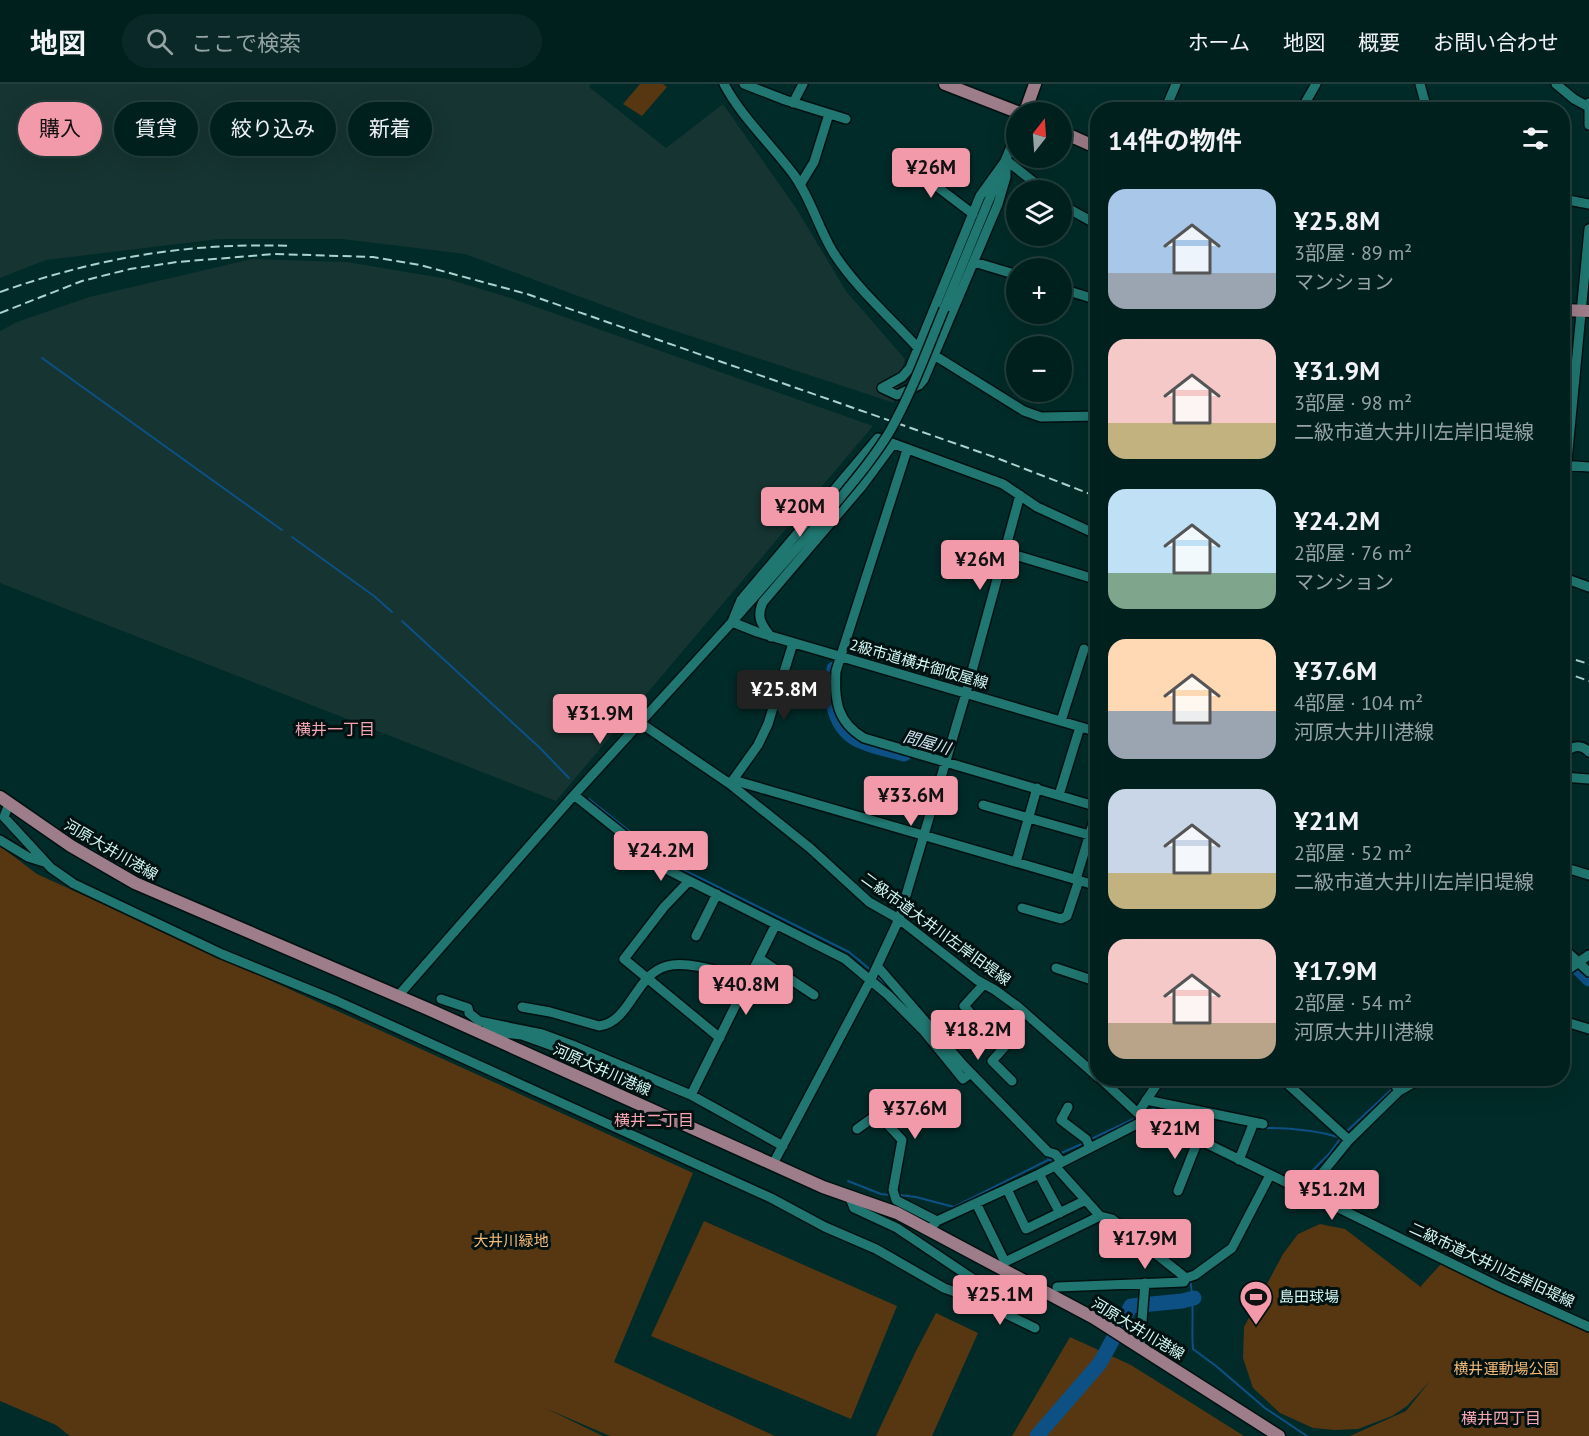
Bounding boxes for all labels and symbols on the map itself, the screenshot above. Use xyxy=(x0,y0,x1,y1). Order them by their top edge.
north arrow xyxy=(1006,102,1072,168)
pin: ¥26M xyxy=(895,148,967,199)
pin: ¥20M xyxy=(764,487,836,538)
pin: ¥26M xyxy=(944,540,1016,591)
street label: 2級市道横井御仮屋線 xyxy=(848,635,991,692)
pin: ¥25.8M xyxy=(735,670,833,721)
pin: ¥31.9M xyxy=(551,694,649,745)
district label: 横井一丁目 xyxy=(295,719,375,739)
water label: 問屋川 xyxy=(901,726,955,759)
pin: ¥33.6M xyxy=(862,776,960,827)
street label: 河原大井川港線 xyxy=(61,815,161,884)
pin: ¥24.2M xyxy=(612,831,710,882)
street label: 二級市道大井川左岸旧堤線 xyxy=(858,868,1015,989)
pin: ¥40.8M xyxy=(697,965,795,1016)
pin: ¥18.2M xyxy=(929,1010,1027,1061)
street label: 河原大井川港線 xyxy=(550,1040,654,1100)
pin: ¥37.6M xyxy=(866,1089,964,1140)
pin: ¥21M xyxy=(1139,1109,1211,1160)
district label: 横井二丁目 xyxy=(614,1110,694,1130)
pin: ¥51.2M xyxy=(1283,1170,1381,1221)
street label: 二級市道大井川左岸旧堤線 xyxy=(1407,1218,1578,1311)
pin: ¥17.9M xyxy=(1096,1219,1194,1270)
park label: 大井川緑地 xyxy=(473,1231,549,1250)
pin: ¥25.1M xyxy=(951,1275,1049,1326)
sports icon: 島田球場 xyxy=(1238,1279,1274,1326)
place label: 島田球場 xyxy=(1279,1287,1339,1306)
street label: 河原大井川港線 xyxy=(1088,1293,1188,1364)
park label: 横井運動場公園 xyxy=(1453,1359,1559,1378)
district label: 横井四丁目 xyxy=(1461,1408,1541,1428)

